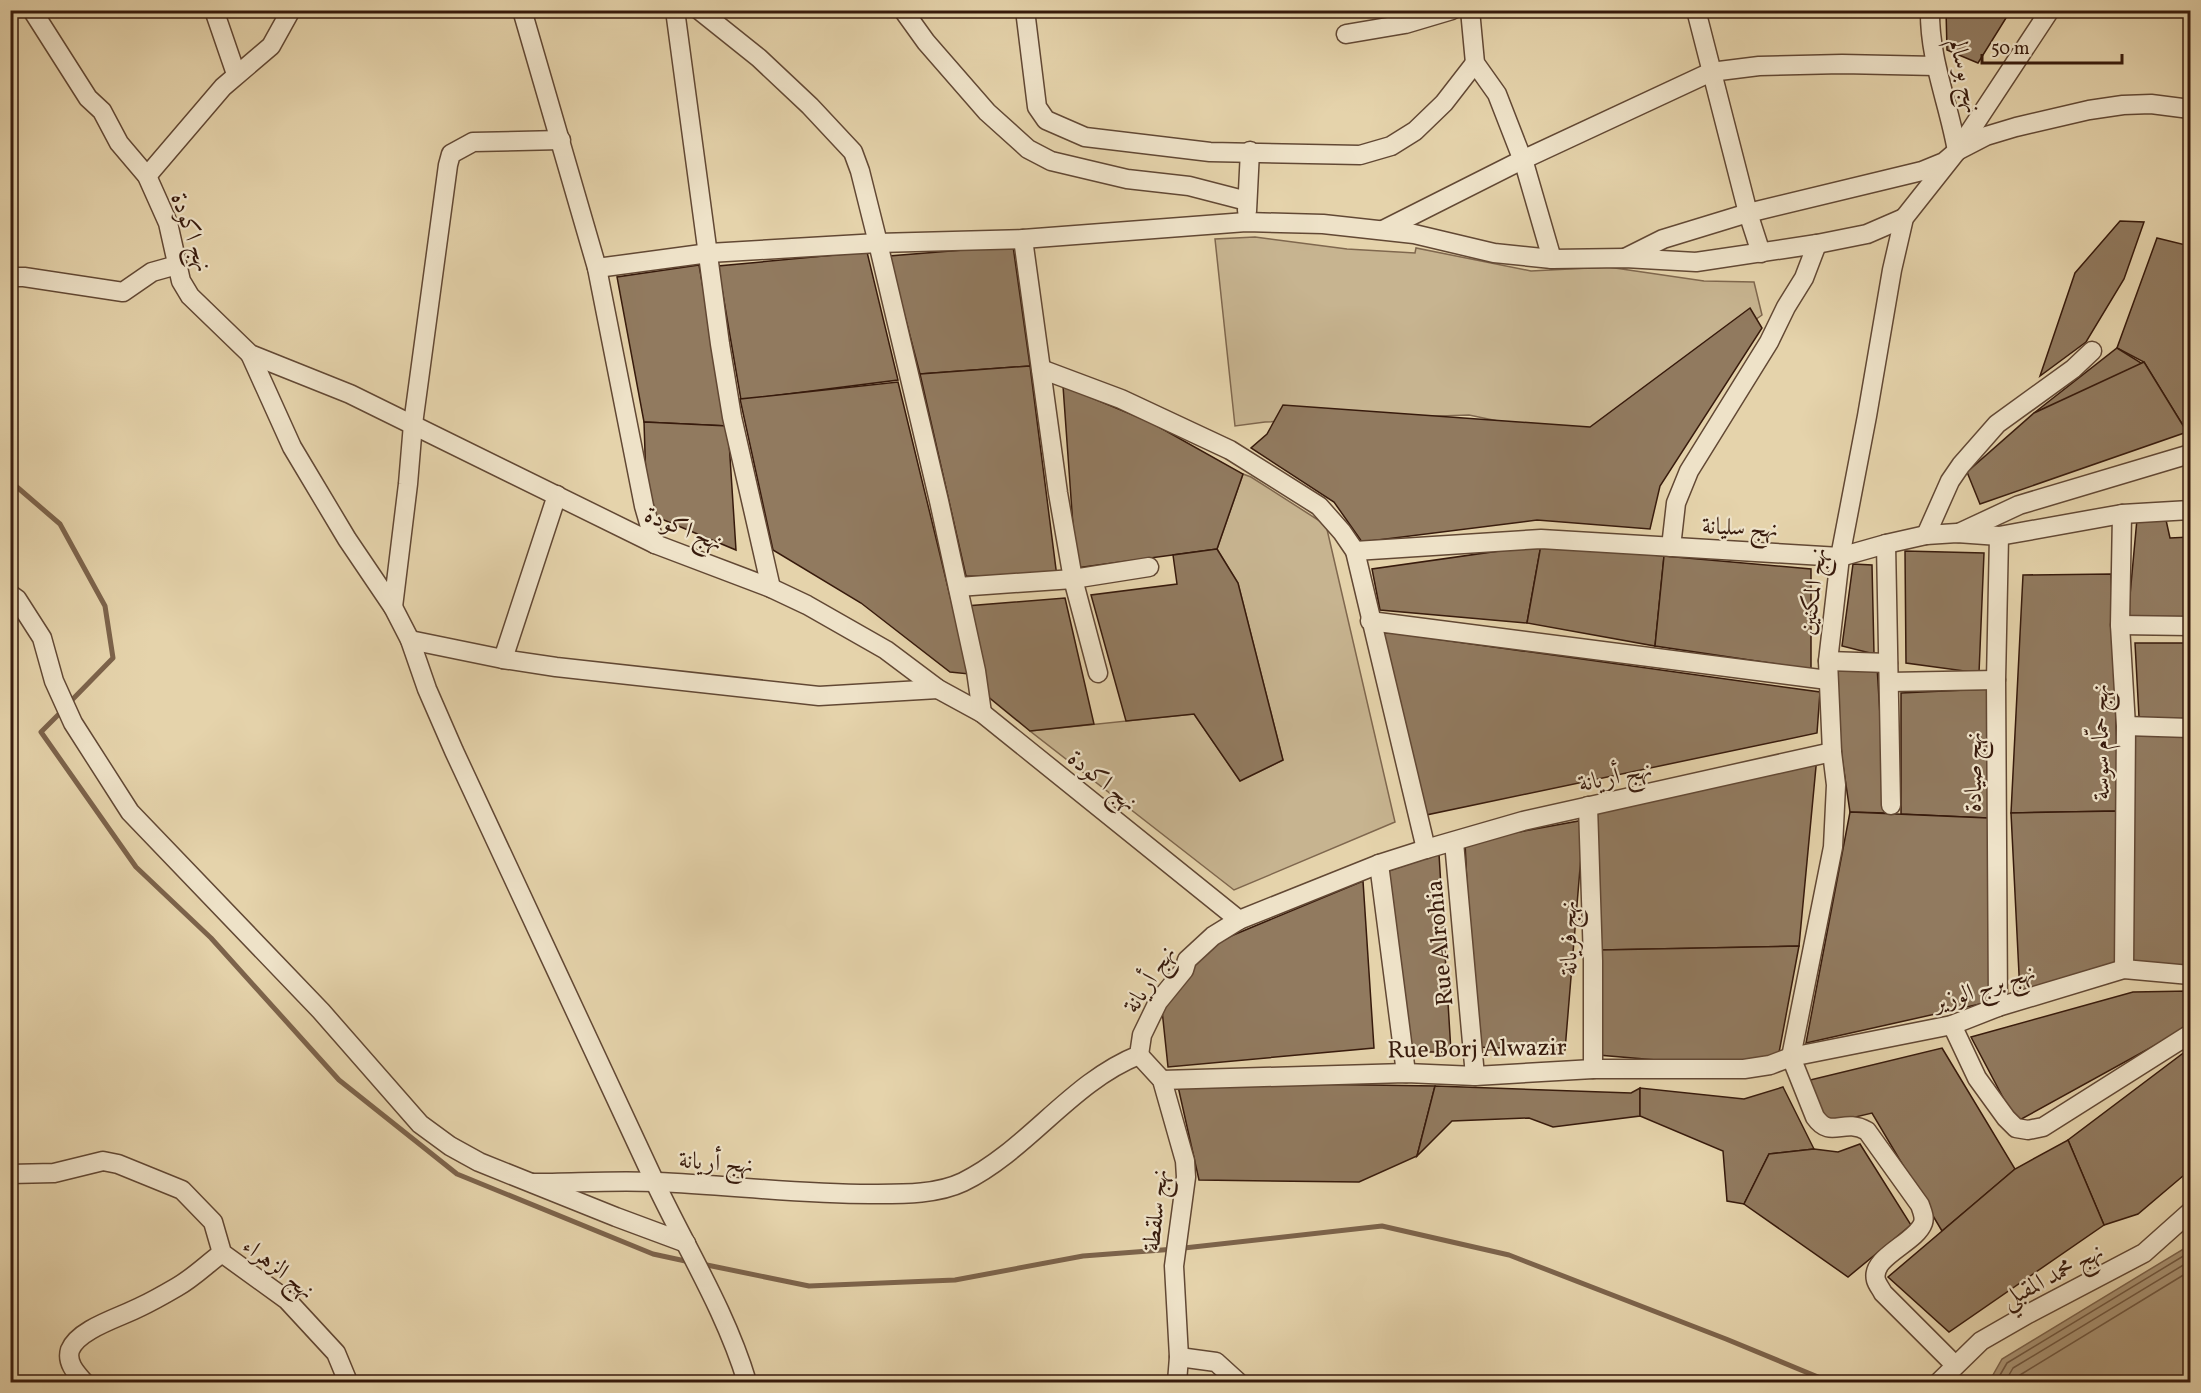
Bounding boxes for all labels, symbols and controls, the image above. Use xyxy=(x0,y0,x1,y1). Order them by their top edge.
scale bar xyxy=(1982,27,2122,65)
street label: نهج بوسالم xyxy=(1937,36,1989,117)
text: 50 m xyxy=(1991,37,2030,62)
street label: نهج اكودة xyxy=(159,188,220,278)
street label: نهج اكودة xyxy=(638,499,728,563)
street label: نهج سليانة xyxy=(1701,510,1779,550)
street label: نهج المكنين xyxy=(1791,545,1839,638)
street label: نهج حمّام سوسة xyxy=(2083,684,2122,800)
street label: نهج صيادة xyxy=(1958,732,1994,812)
street label: نهج اكودة xyxy=(1058,743,1144,822)
street label: نهج أريانة xyxy=(1575,752,1656,804)
street label: Rue Alrohia xyxy=(1419,878,1463,1007)
street label: نهج فريانة xyxy=(1552,900,1590,976)
street label: نهج أريانة xyxy=(1114,938,1187,1022)
street label: نهج برج الوزير xyxy=(1926,956,2041,1024)
street label: Rue Borj Alwazir xyxy=(1387,1031,1567,1069)
street label: نهج أريانة xyxy=(677,1142,754,1186)
street label: نهج سلقطة xyxy=(1136,1167,1180,1253)
street label: نهج الزهراء xyxy=(233,1230,321,1310)
street label: نهج محمد المقبلي xyxy=(1996,1236,2112,1321)

